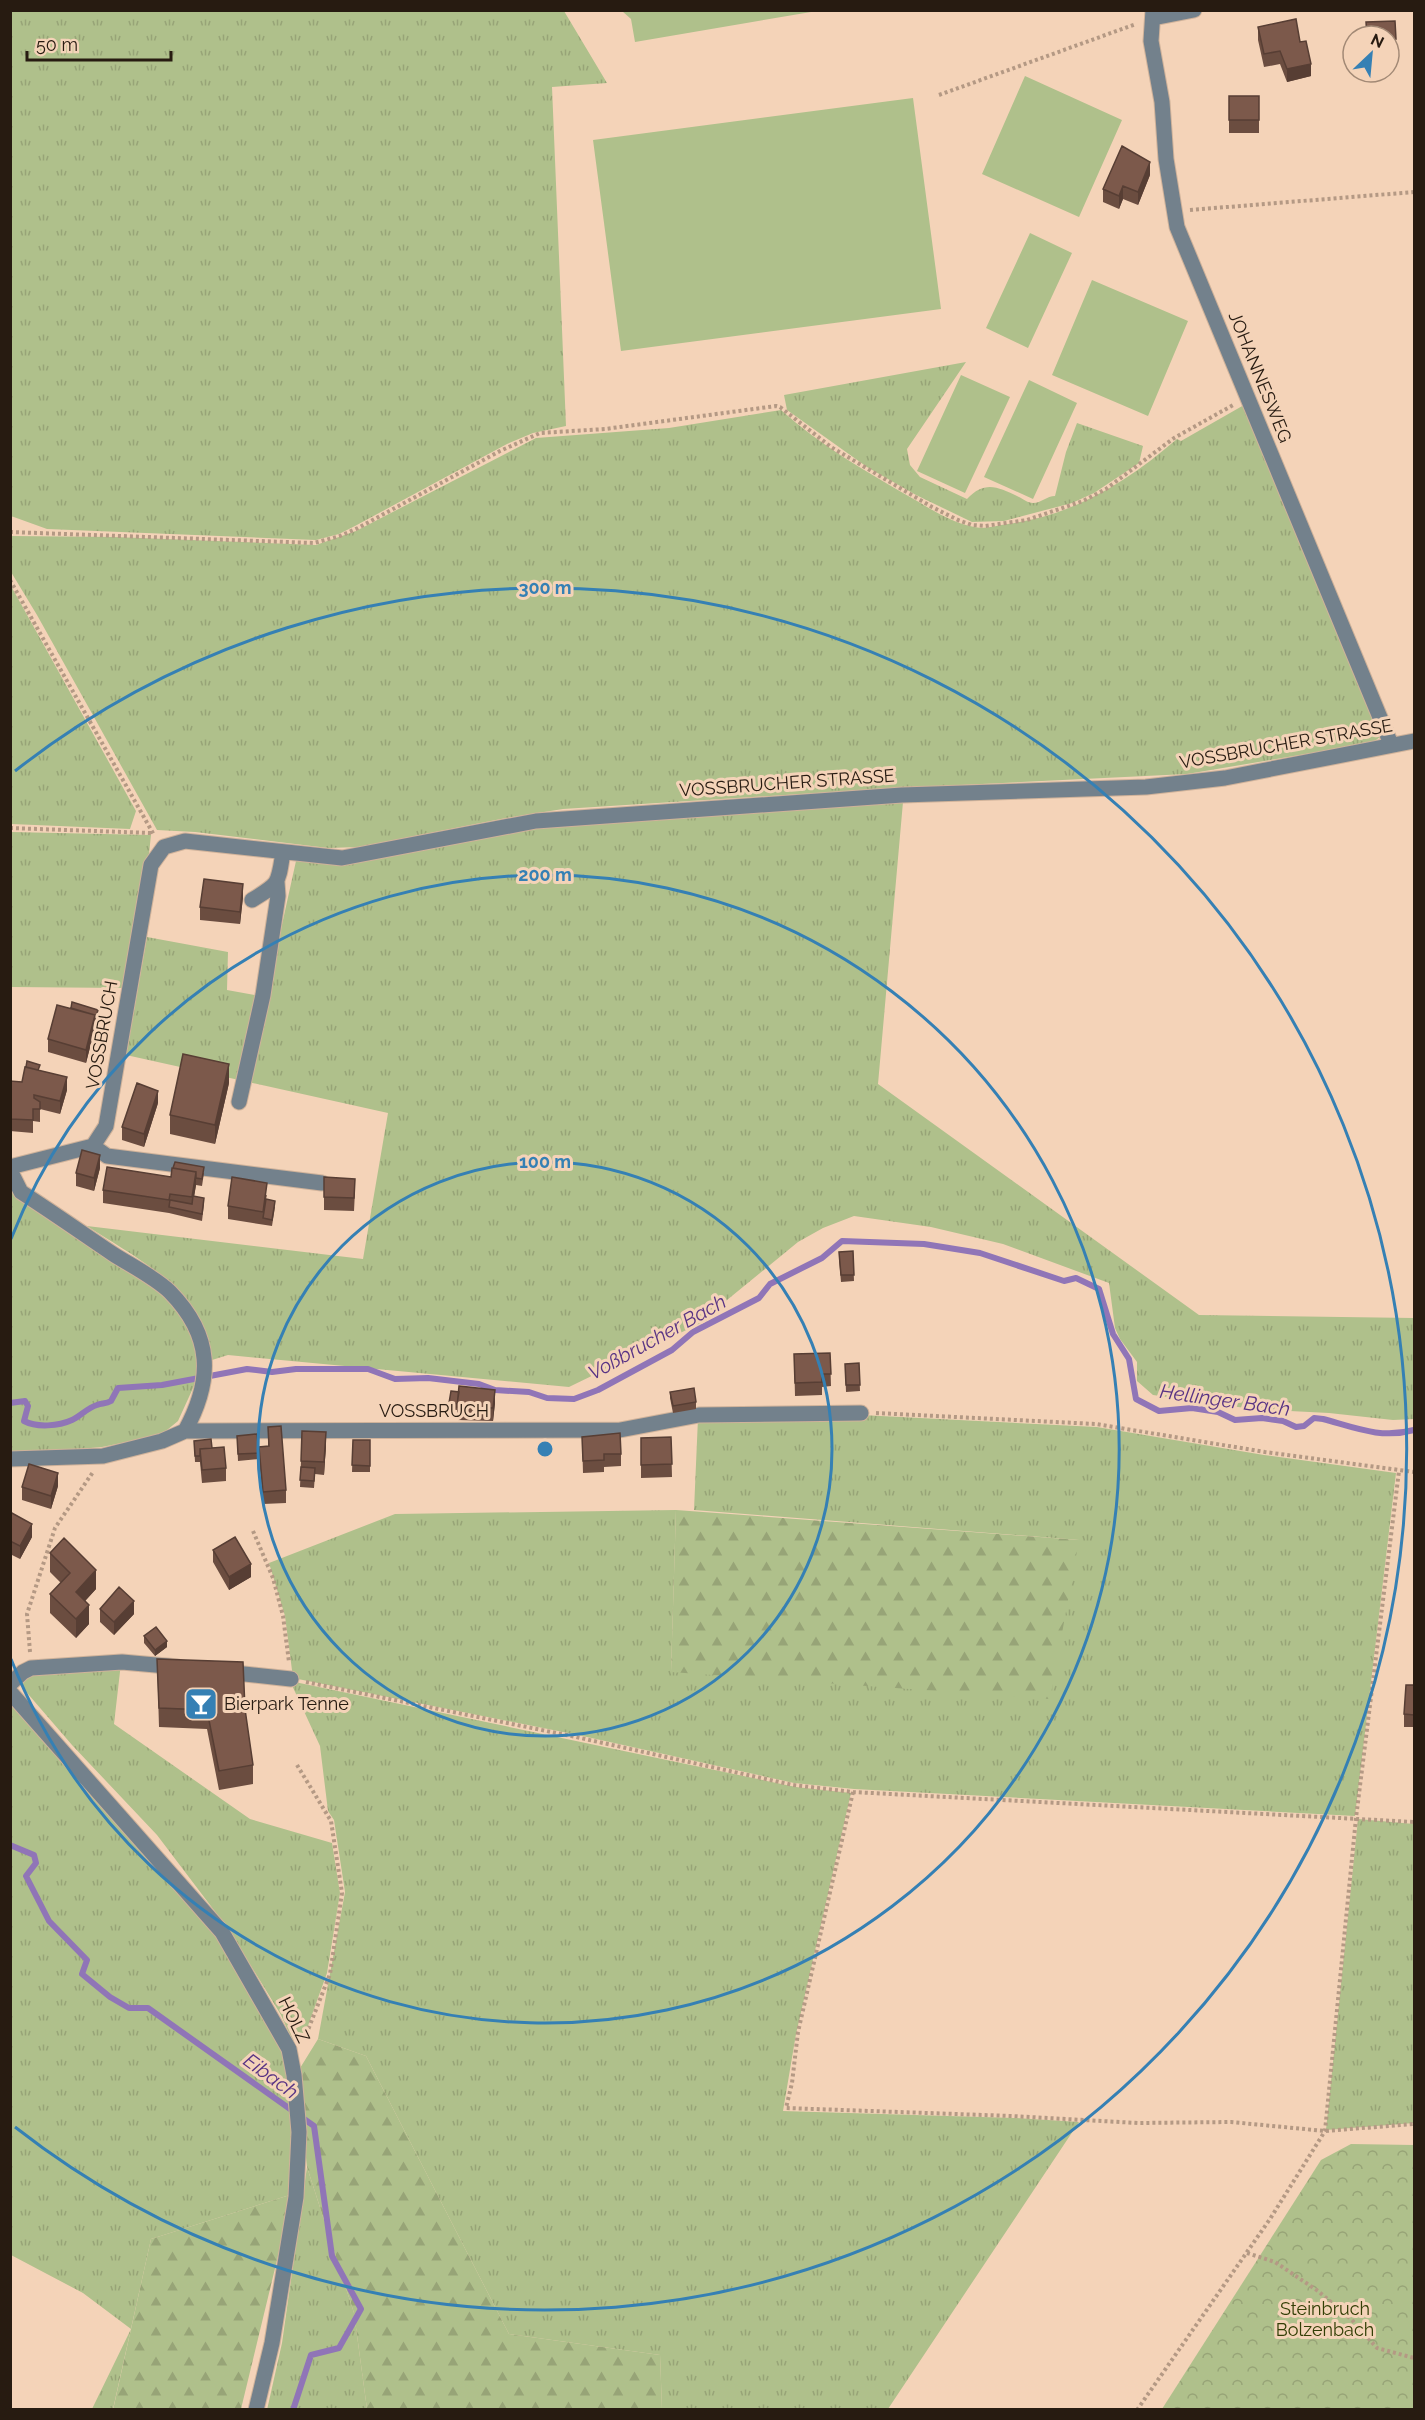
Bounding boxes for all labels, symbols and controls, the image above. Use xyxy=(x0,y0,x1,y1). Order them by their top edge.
scale bar xyxy=(27,24,171,62)
north arrow xyxy=(1341,24,1401,84)
text: N xyxy=(1368,30,1387,52)
text: 50 m xyxy=(36,34,78,55)
street label: JOHANNESWEG xyxy=(1225,308,1296,445)
text: 300 m xyxy=(518,577,572,598)
street label: VOSSBRUCHER STRASSE xyxy=(1178,714,1394,773)
street label: VOSSBRUCHER STRASSE xyxy=(679,764,895,801)
text: 200 m xyxy=(518,864,572,885)
street label: VOSSBRUCH xyxy=(82,979,121,1091)
text: 100 m xyxy=(519,1151,571,1172)
water label: Voßbrucher Bach xyxy=(584,1289,730,1385)
water label: Hellinger Bach xyxy=(1158,1379,1292,1421)
street label: VOSSBRUCH xyxy=(379,1400,489,1421)
centre of rings xyxy=(535,1439,555,1459)
bar icon: Bierpark Tenne xyxy=(183,1686,219,1722)
place label: Bierpark Tenne xyxy=(224,1693,349,1714)
street label: HOLZ xyxy=(274,1993,315,2046)
water label: Eibach xyxy=(239,2048,303,2104)
park label: Steinbruch Bolzenbach xyxy=(1276,2298,1374,2340)

